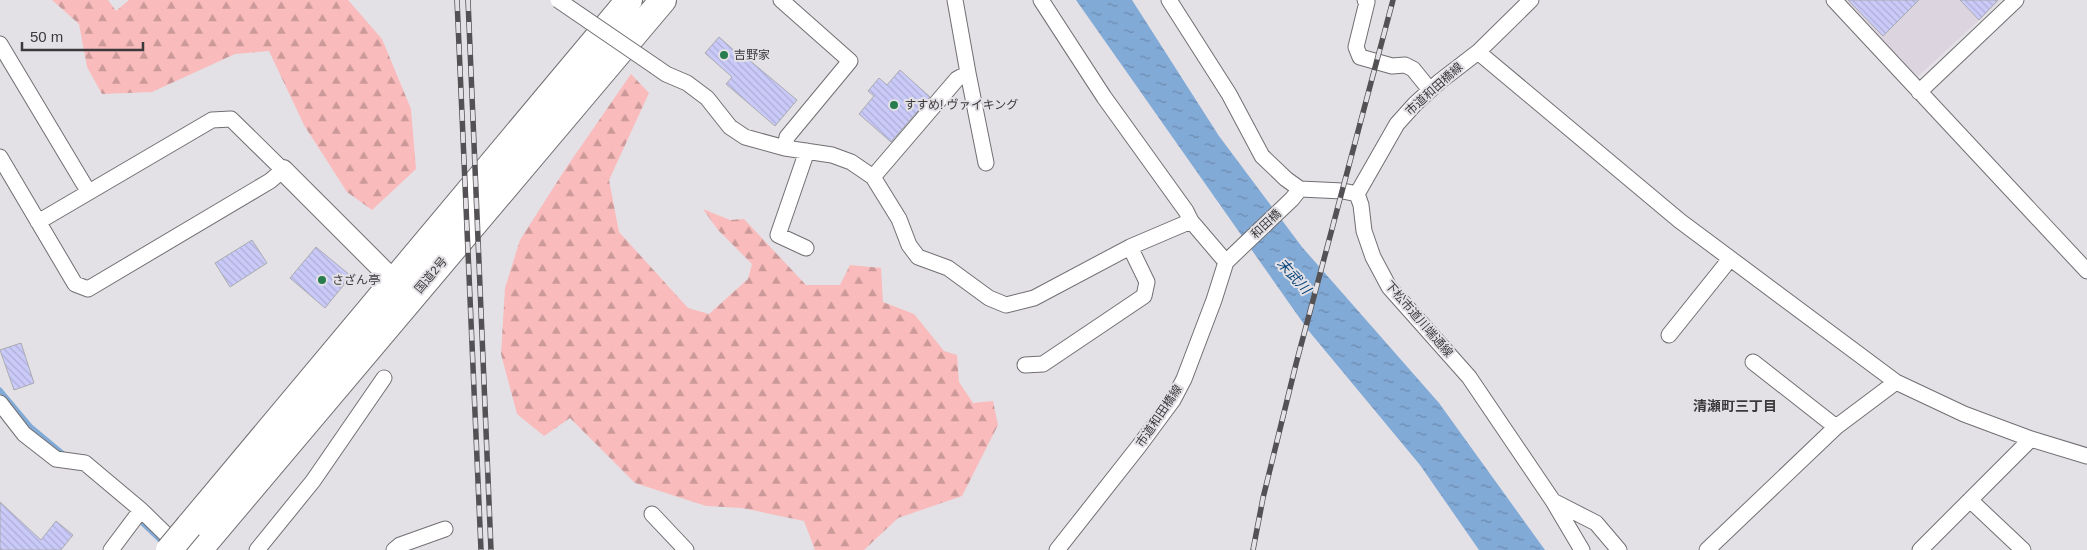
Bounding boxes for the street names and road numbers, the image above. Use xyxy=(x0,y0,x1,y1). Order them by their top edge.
street label: 市道和田橋線 xyxy=(1403,60,1465,118)
street label: 和田橋 xyxy=(1248,207,1284,241)
street label: 国道2号 xyxy=(412,254,450,296)
street label: 下松市道川端通線 xyxy=(1382,278,1456,360)
street label: 市道和田橋線 xyxy=(1133,382,1185,450)

